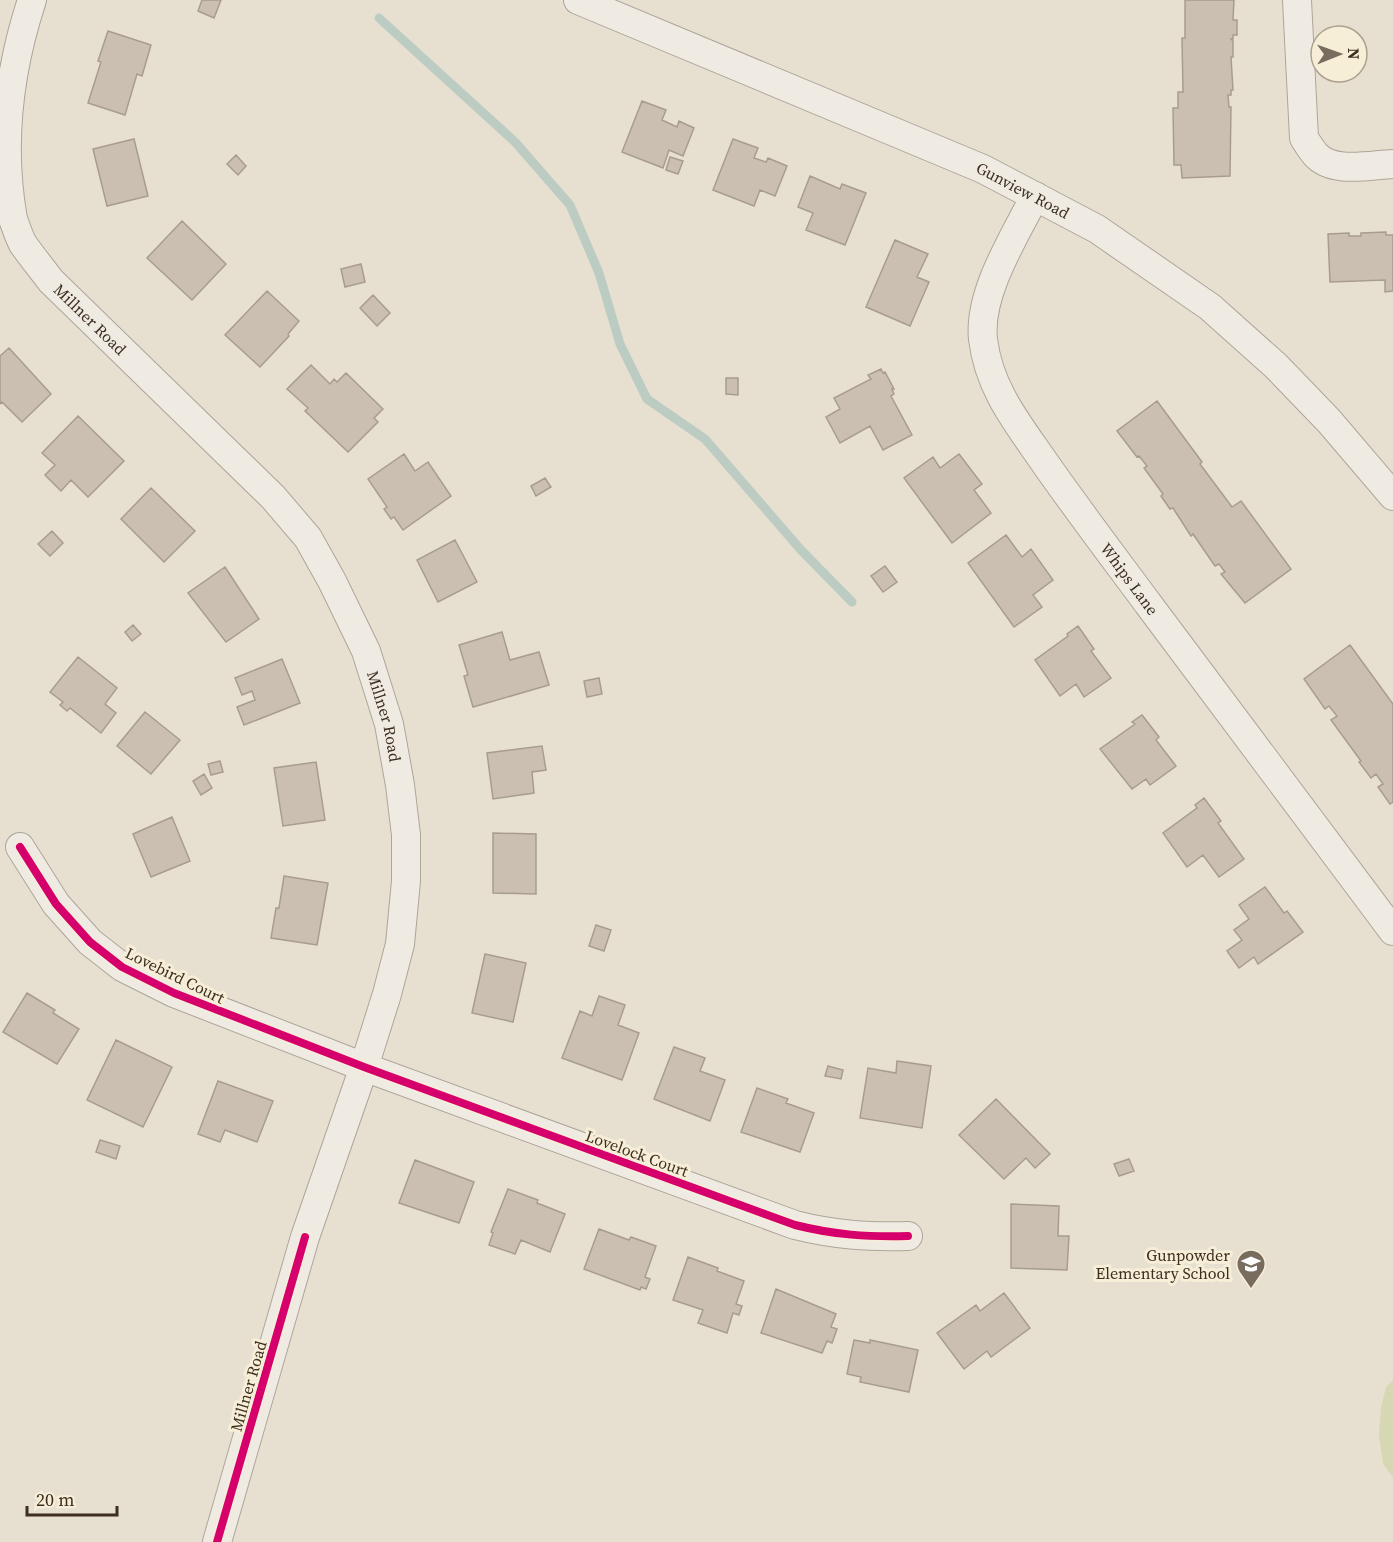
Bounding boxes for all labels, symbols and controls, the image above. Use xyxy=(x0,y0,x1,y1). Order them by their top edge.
north arrow xyxy=(1309,24,1369,84)
text: N xyxy=(1343,48,1365,60)
street label: Gunview Road xyxy=(973,156,1073,224)
street label: Millner Road xyxy=(49,279,131,360)
street label: Whips Lane xyxy=(1095,538,1164,620)
street label: Millner Road xyxy=(362,668,407,763)
street label: Lovebird Court xyxy=(122,941,229,1009)
street label: Lovelock Court xyxy=(582,1124,692,1182)
place label: Gunpowder Elementary School xyxy=(1096,1244,1230,1284)
school or university icon: Gunpowder Elementary School xyxy=(1235,1248,1267,1290)
street label: Millner Road xyxy=(225,1338,271,1434)
scale bar xyxy=(27,1479,117,1517)
text: 20 m xyxy=(36,1487,74,1512)

